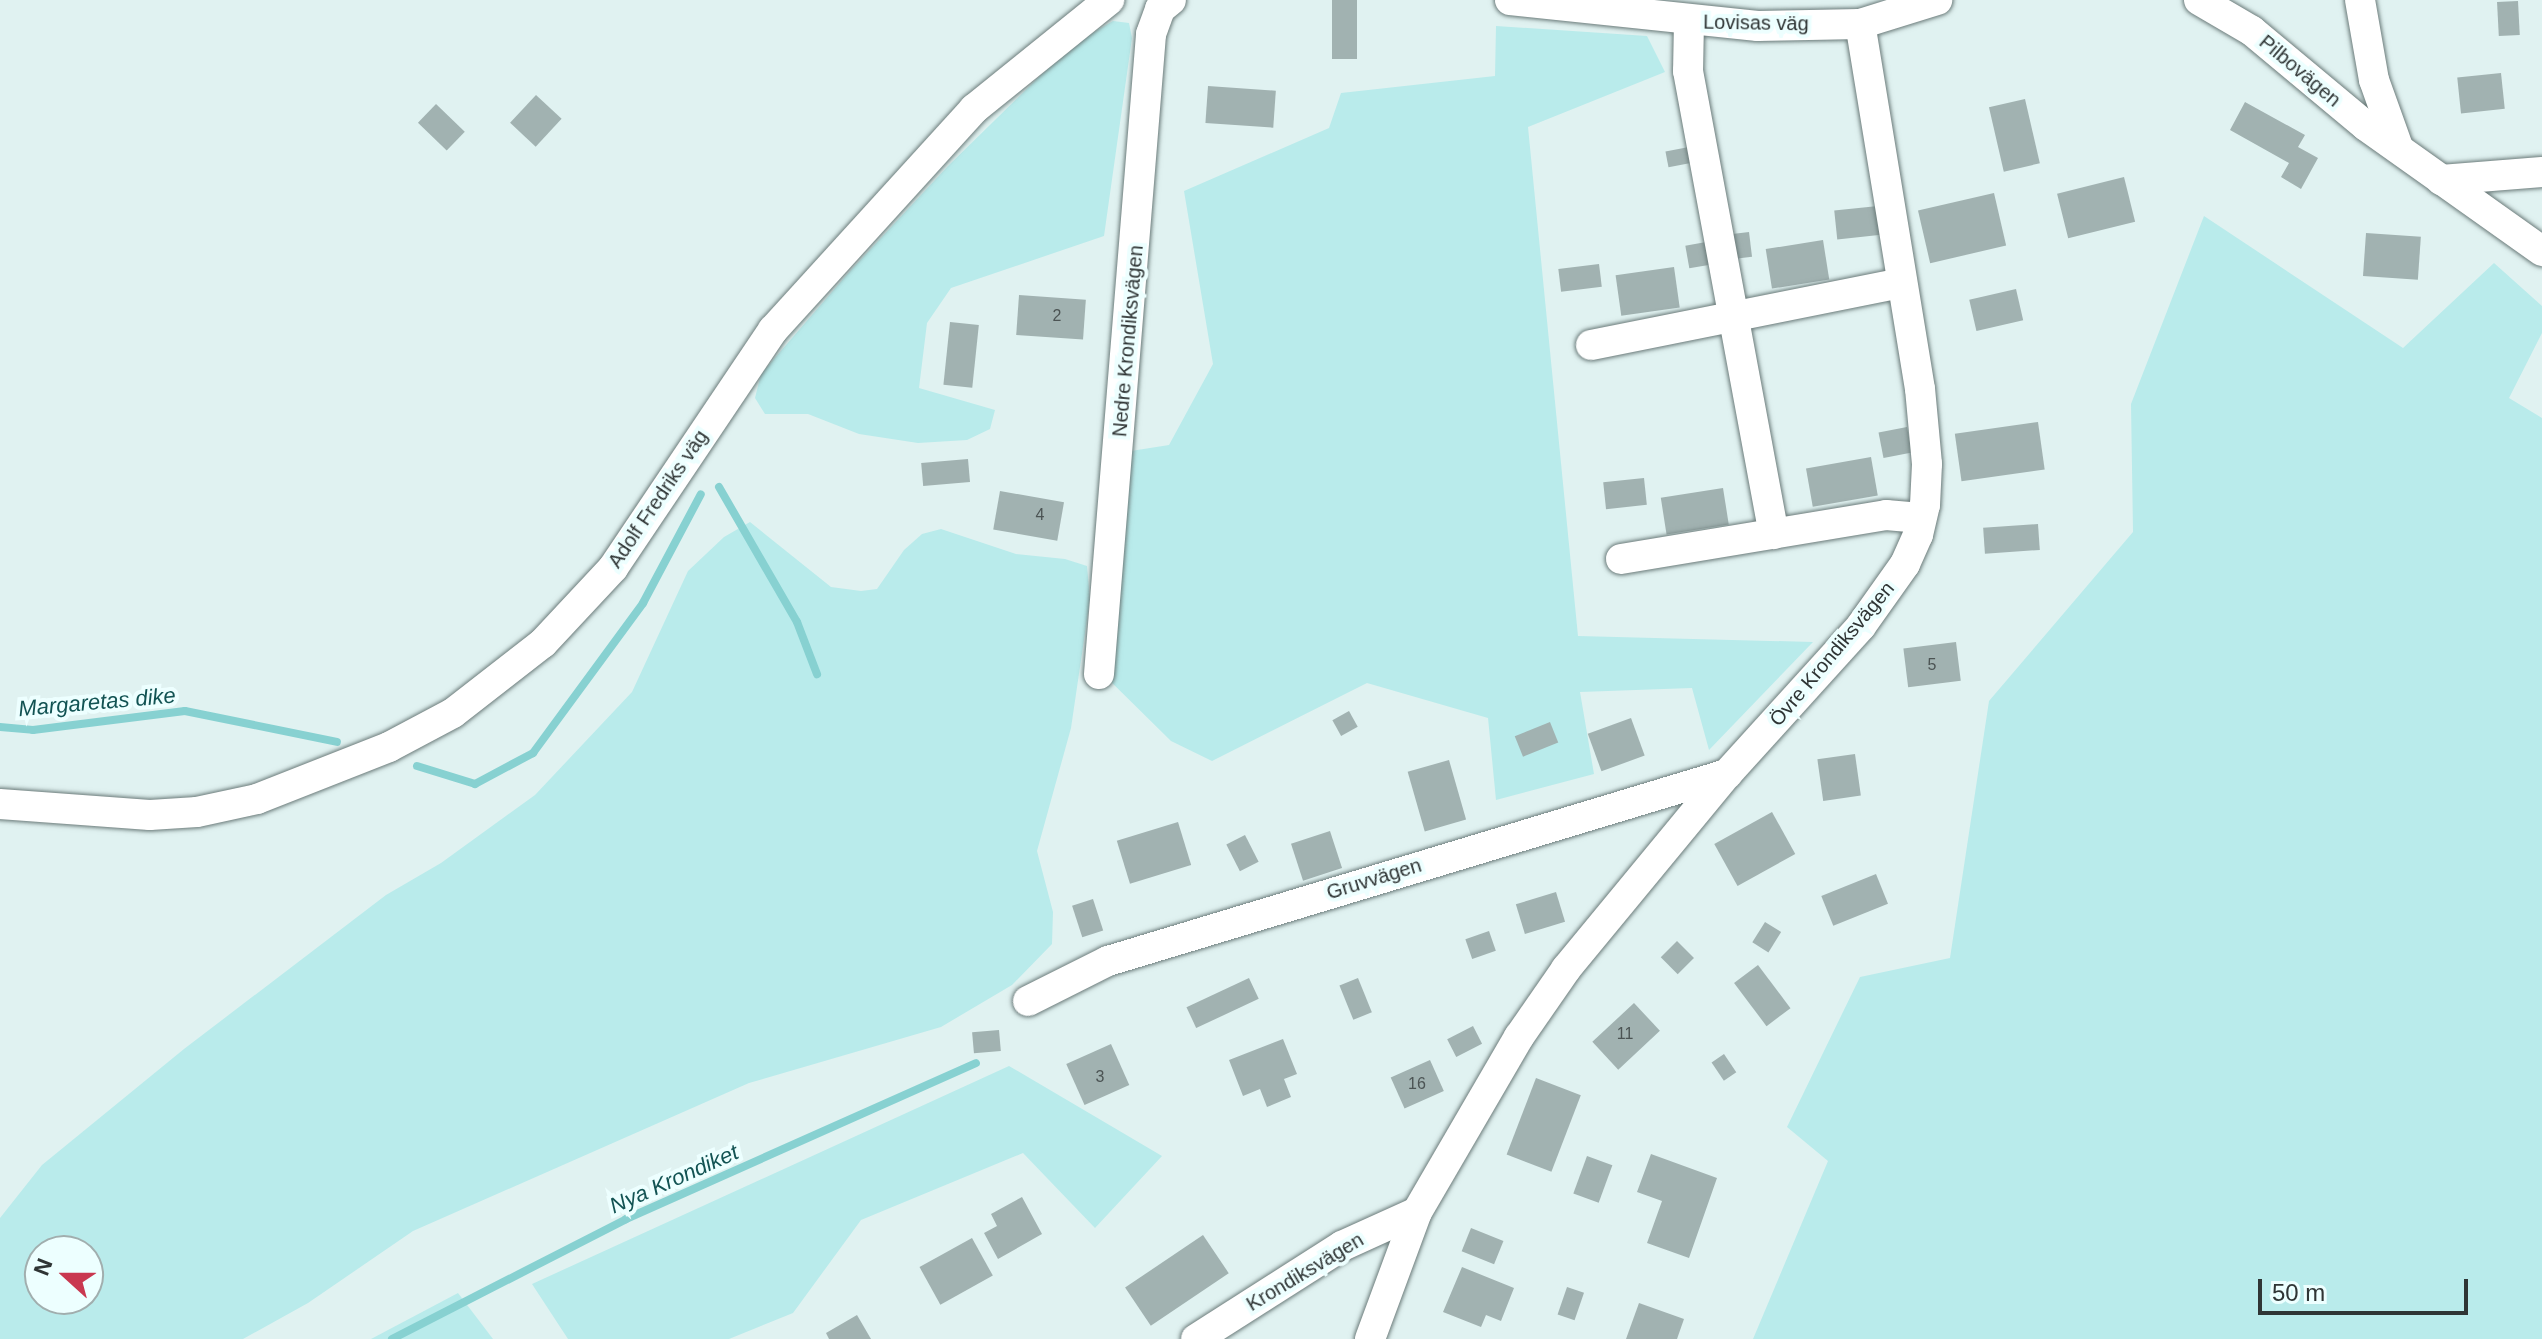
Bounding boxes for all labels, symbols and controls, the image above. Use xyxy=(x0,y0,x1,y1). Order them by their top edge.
street label: Lovisas väg xyxy=(1703,10,1809,36)
street label: Pilbovägen xyxy=(2254,30,2346,112)
street label: Nedre Krondiksvägen xyxy=(1108,244,1148,438)
house number: 2 xyxy=(1053,306,1061,326)
street label: Adolf Fredriks väg xyxy=(603,425,713,573)
house number: 4 xyxy=(1036,505,1044,525)
street label: Övre Krondiksvägen xyxy=(1765,577,1899,731)
house number: 5 xyxy=(1928,655,1936,675)
water label: Margaretas dike xyxy=(17,682,177,722)
street label: Gruvvägen xyxy=(1324,853,1424,905)
house number: 11 xyxy=(1617,1024,1633,1044)
house number: 3 xyxy=(1096,1067,1104,1087)
house number: 16 xyxy=(1408,1074,1426,1094)
water label: Nya Krondiket xyxy=(606,1139,742,1219)
street label: Krondiksvägen xyxy=(1242,1228,1368,1316)
north arrow xyxy=(24,1235,104,1315)
text: N xyxy=(28,1255,58,1279)
scale bar xyxy=(2262,1263,2472,1313)
text: 50 m xyxy=(2272,1279,2325,1306)

